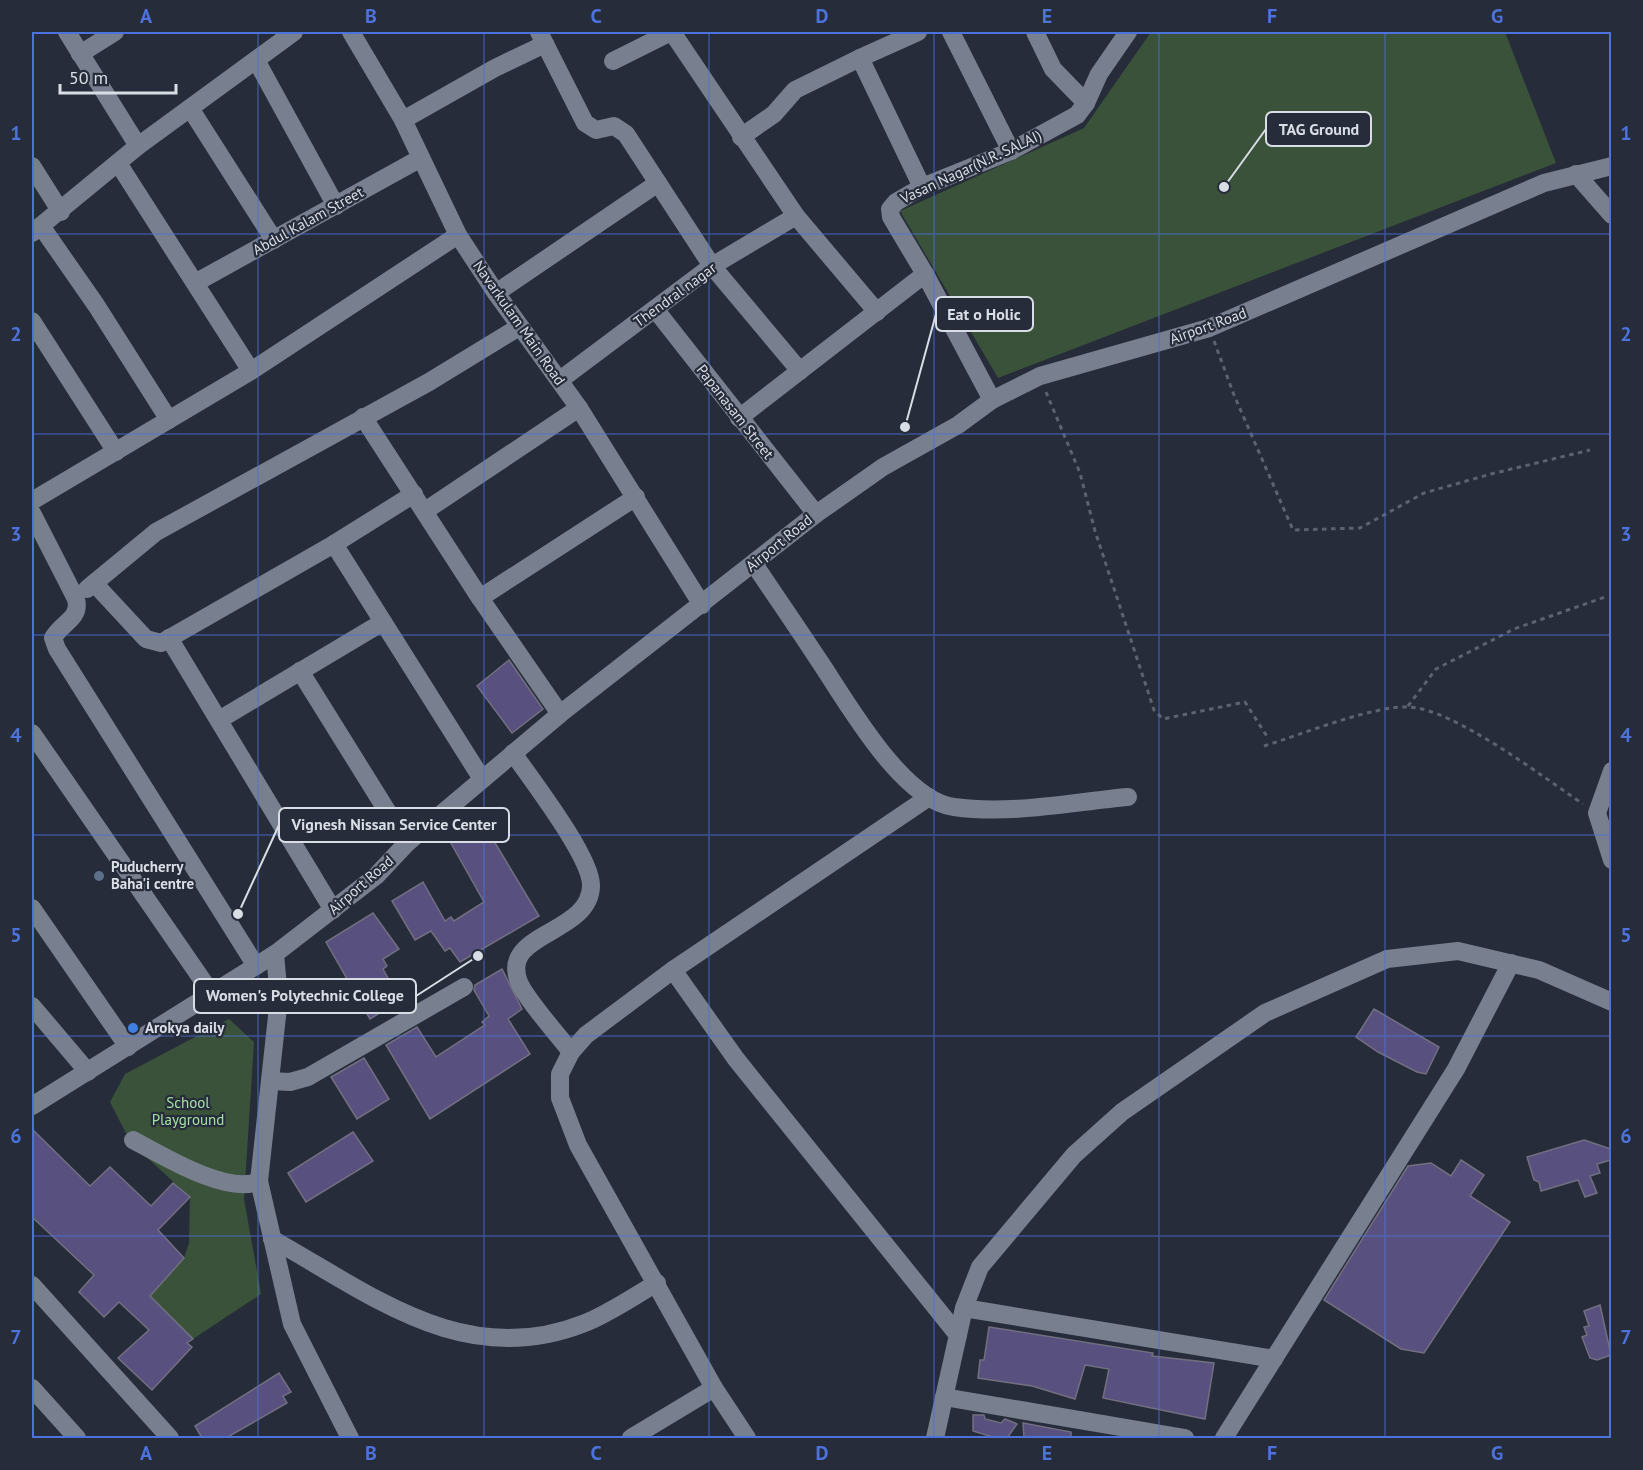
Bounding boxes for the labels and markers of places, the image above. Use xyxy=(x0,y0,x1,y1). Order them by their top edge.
callout: TAG Ground xyxy=(1266,112,1371,146)
callout: Eat o Holic xyxy=(936,297,1033,331)
callout: Vignesh Nissan Service Center xyxy=(279,808,509,842)
place label: Puducherry Baha'i centre xyxy=(111,857,194,893)
marker: Puducherry Baha'i centre xyxy=(92,869,106,883)
callout: Women's Polytechnic College xyxy=(194,979,416,1013)
place label: Arokya daily xyxy=(145,1018,225,1037)
marker: Arokya daily xyxy=(126,1021,140,1035)

